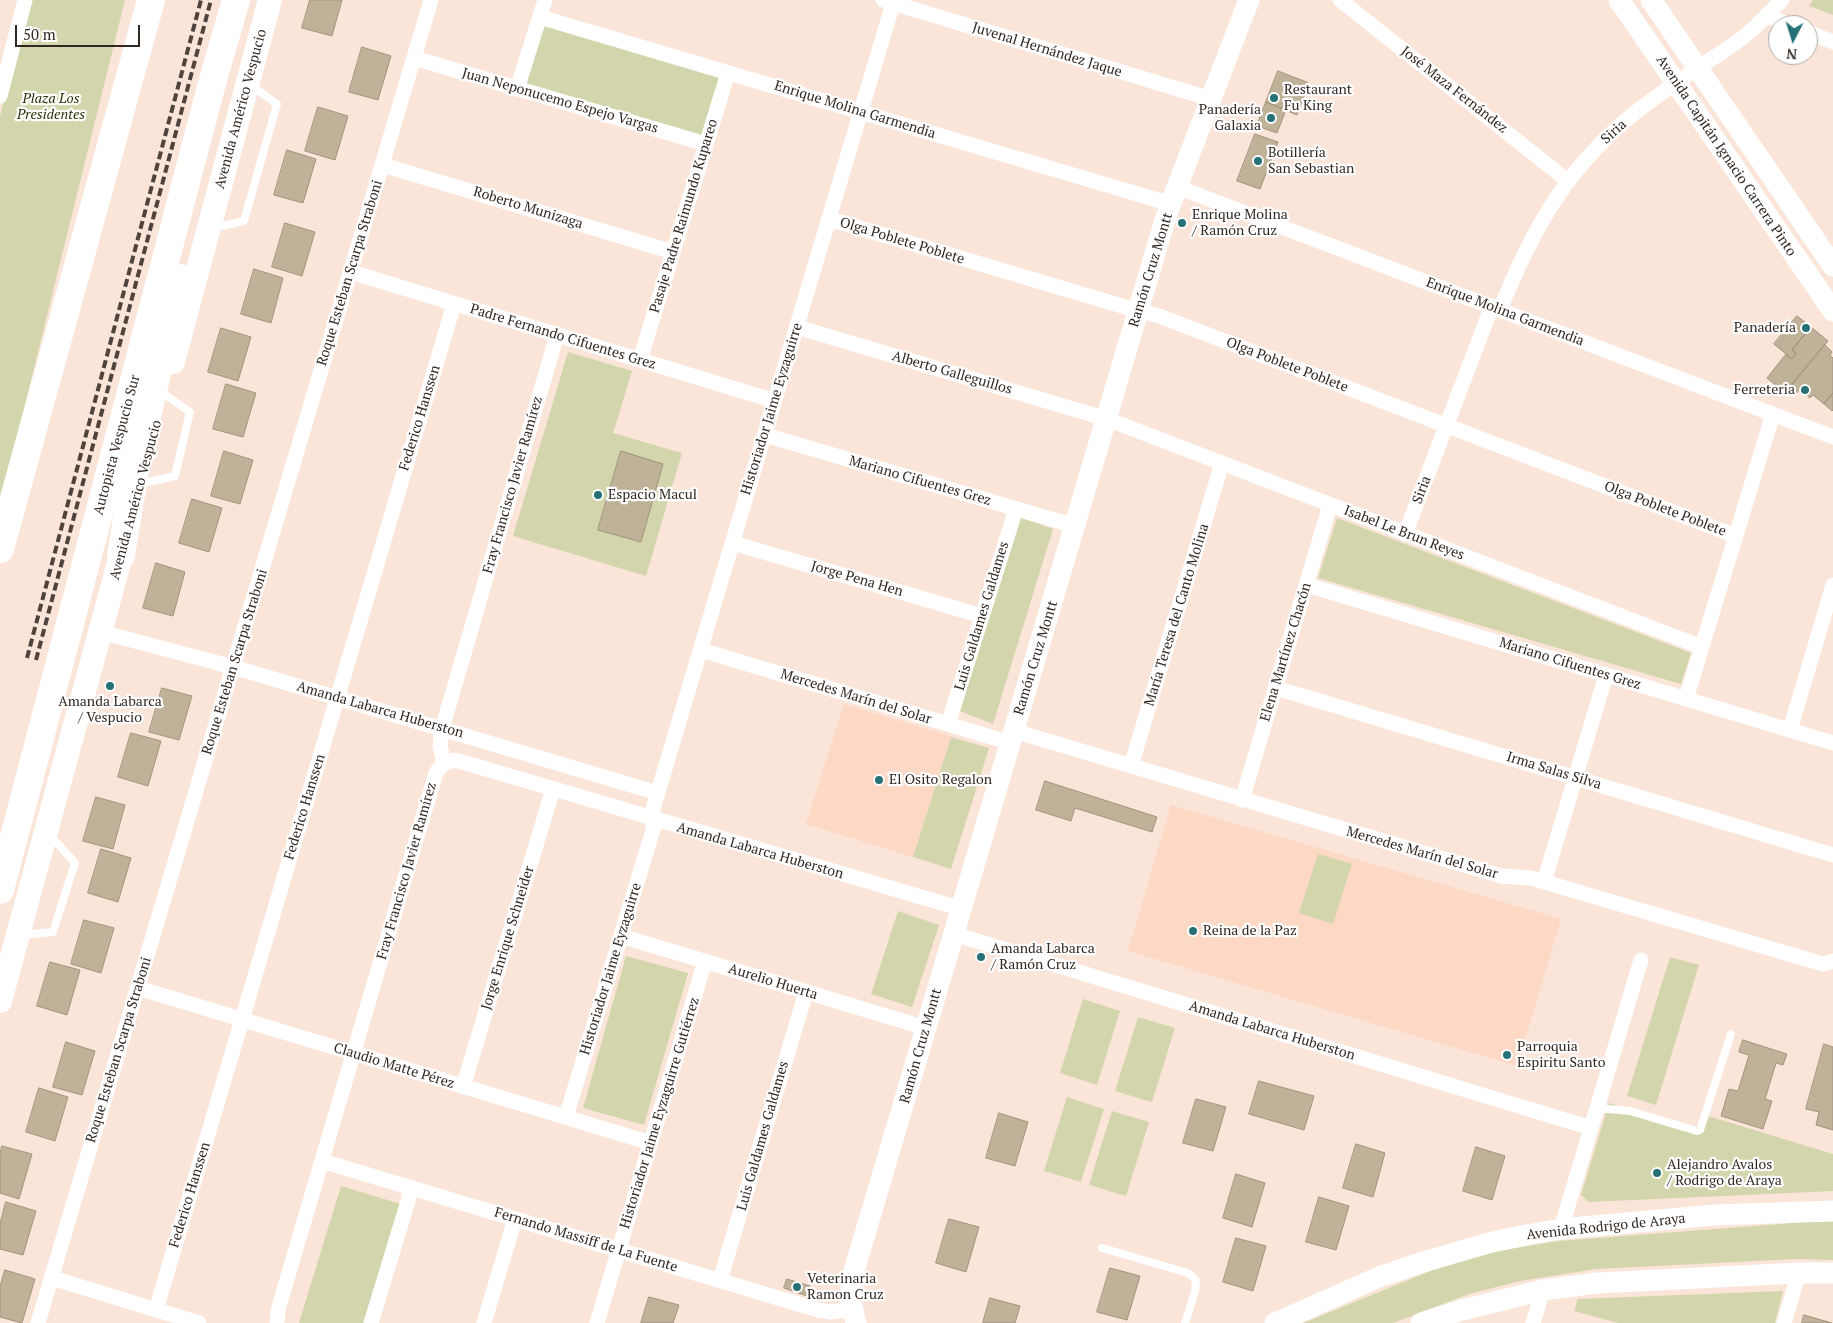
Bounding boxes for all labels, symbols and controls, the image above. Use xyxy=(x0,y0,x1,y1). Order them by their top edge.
scale bar xyxy=(18,15,142,47)
north arrow xyxy=(1768,15,1818,65)
street label: Juvenal Hernández Jaque xyxy=(970,19,1124,81)
text: 50 m xyxy=(23,24,56,44)
street label: Avenida Américo Vespucio xyxy=(212,27,270,191)
street label: José Maza Fernández xyxy=(1397,43,1511,137)
text: N xyxy=(1786,45,1798,64)
street label: Avenida Capitán Ignacio Carrera Pinto xyxy=(1652,52,1800,260)
street label: Juan Neponucemo Espejo Vargas xyxy=(460,65,660,137)
street label: Enrique Molina Garmendia xyxy=(772,77,938,143)
place label: Restaurant Fu King xyxy=(1284,82,1352,114)
park label: Plaza Los Presidentes xyxy=(17,91,85,124)
marker: Restaurant Fu King xyxy=(1268,92,1280,104)
place label: Panadería Galaxia xyxy=(1199,102,1261,134)
marker: Panadería Galaxia xyxy=(1265,112,1277,124)
street label: Siria xyxy=(1598,116,1630,148)
street label: Pasaje Padre Raimundo Kupareo xyxy=(646,117,722,315)
place label: Botillería San Sebastian xyxy=(1268,145,1354,178)
marker: Botillería San Sebastian xyxy=(1252,155,1264,167)
street label: Roque Esteban Scarpa Straboni xyxy=(314,178,386,368)
street label: Roberto Munizaga xyxy=(471,183,585,233)
place label: Enrique Molina / Ramón Cruz xyxy=(1192,207,1288,240)
street label: Ramón Cruz Montt xyxy=(1126,211,1176,329)
street label: Olga Poblete Poblete xyxy=(838,214,966,268)
marker: Enrique Molina / Ramón Cruz xyxy=(1176,217,1188,229)
street label: Enrique Molina Garmendia xyxy=(1424,274,1586,350)
street label: Padre Fernando Cifuentes Grez xyxy=(468,301,658,373)
place label: Panadería xyxy=(1734,320,1796,336)
street label: Historiador Jaime Eyzaguirre xyxy=(738,321,806,497)
marker: Panadería xyxy=(1800,322,1812,334)
street label: Olga Poblete Poblete xyxy=(1224,334,1350,396)
street label: Alberto Galleguillos xyxy=(890,348,1014,398)
street label: Federico Hanssen xyxy=(396,363,444,473)
street label: Autopista Vespucio Sur xyxy=(90,373,144,517)
place label: Ferreteria xyxy=(1734,382,1795,398)
marker: Ferreteria xyxy=(1799,384,1811,396)
street label: Fray Francisco Javier Ramírez xyxy=(480,394,546,576)
street label: Avenida Américo Vespucio xyxy=(107,418,165,582)
street label: Mariano Cifuentes Grez xyxy=(847,453,993,509)
street label: Siria xyxy=(1409,474,1435,506)
street label: Olga Poblete Poblete xyxy=(1602,478,1728,540)
place label: Espacio Macul xyxy=(608,487,697,503)
marker: Espacio Macul xyxy=(592,489,604,501)
street label: Isabel Le Brun Reyes xyxy=(1341,502,1467,564)
street label: María Teresa del Canto Molina xyxy=(1141,522,1213,708)
street label: Luis Galdames Galdames xyxy=(951,540,1013,692)
street label: Jorge Pena Hen xyxy=(809,558,905,600)
street label: Roque Esteban Scarpa Straboni xyxy=(199,567,271,757)
street label: Elena Martínez Chacón xyxy=(1257,581,1315,723)
street label: Ramón Cruz Montt xyxy=(1011,599,1061,717)
street label: Mariano Cifuentes Grez xyxy=(1497,634,1643,694)
street label: Mercedes Marín del Solar xyxy=(778,666,934,728)
street label: Amanda Labarca Huberston xyxy=(295,678,465,742)
marker: Amanda Labarca / Vespucio xyxy=(104,680,116,692)
place label: Amanda Labarca / Vespucio xyxy=(58,694,162,726)
street label: Irma Salas Silva xyxy=(1505,749,1603,793)
street label: Federico Hanssen xyxy=(281,752,329,862)
place label: El Osito Regalon xyxy=(889,772,992,788)
marker: El Osito Regalon xyxy=(873,774,885,786)
street label: Fray Francisco Javier Ramírez xyxy=(374,780,440,962)
street label: Amanda Labarca Huberston xyxy=(675,819,845,883)
street label: Mercedes Marín del Solar xyxy=(1344,823,1500,883)
street label: Jorge Enrique Schneider xyxy=(478,864,538,1012)
street label: Historiador Jaime Eyzaguirre xyxy=(577,881,645,1057)
place label: Reina de la Paz xyxy=(1203,923,1297,939)
marker: Reina de la Paz xyxy=(1187,925,1199,937)
place label: Amanda Labarca / Ramón Cruz xyxy=(991,941,1095,974)
marker: Amanda Labarca / Ramón Cruz xyxy=(975,951,987,963)
street label: Roque Esteban Scarpa Straboni xyxy=(83,955,155,1145)
street label: Aurelio Huerta xyxy=(726,960,820,1004)
street label: Ramón Cruz Montt xyxy=(897,987,945,1105)
street label: Historiador Jaime Eyzaguirre Gutiérrez xyxy=(617,995,703,1231)
street label: Amanda Labarca Huberston xyxy=(1187,998,1357,1064)
place label: Parroquia Espiritu Santo xyxy=(1517,1039,1605,1072)
street label: Claudio Matte Pérez xyxy=(332,1040,456,1092)
marker: Parroquia Espiritu Santo xyxy=(1501,1049,1513,1061)
street label: Luis Galdames Galdames xyxy=(734,1059,792,1213)
street label: Federico Hanssen xyxy=(166,1140,214,1250)
place label: Alejandro Avalos / Rodrigo de Araya xyxy=(1667,1157,1782,1190)
marker: Alejandro Avalos / Rodrigo de Araya xyxy=(1651,1167,1663,1179)
street label: Fernando Massiff de La Fuente xyxy=(492,1204,680,1276)
street label: Avenida Rodrigo de Araya xyxy=(1526,1210,1686,1244)
place label: Veterinaria Ramon Cruz xyxy=(807,1271,884,1304)
marker: Veterinaria Ramon Cruz xyxy=(791,1281,803,1293)

